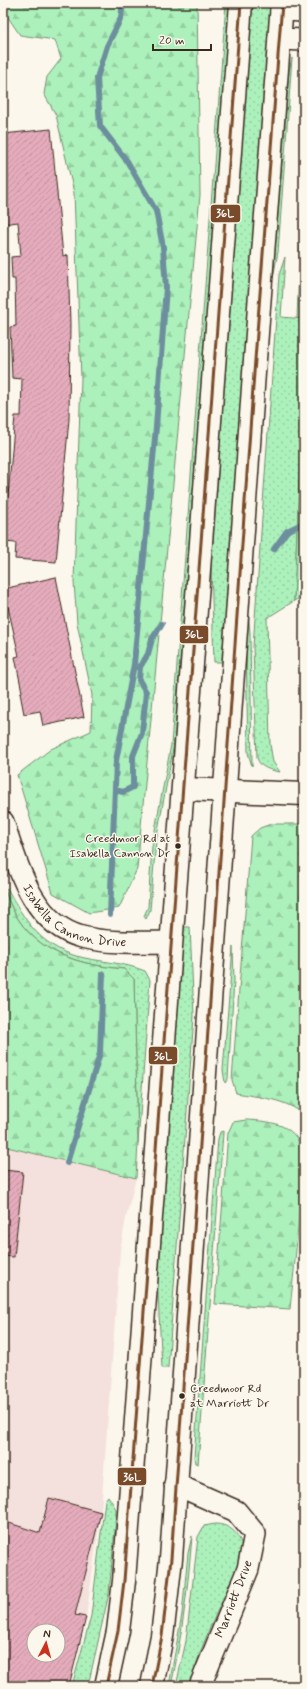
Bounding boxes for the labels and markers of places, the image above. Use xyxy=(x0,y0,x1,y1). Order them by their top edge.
place label: Creedmoor Rd at Isabella Cannon Dr xyxy=(69,831,171,862)
marker: Creedmoor Rd at Isabella Cannon Dr xyxy=(173,841,183,851)
place label: Creedmoor Rd at Marriott Dr xyxy=(190,1381,269,1412)
marker: Creedmoor Rd at Marriott Dr xyxy=(177,1391,187,1401)

